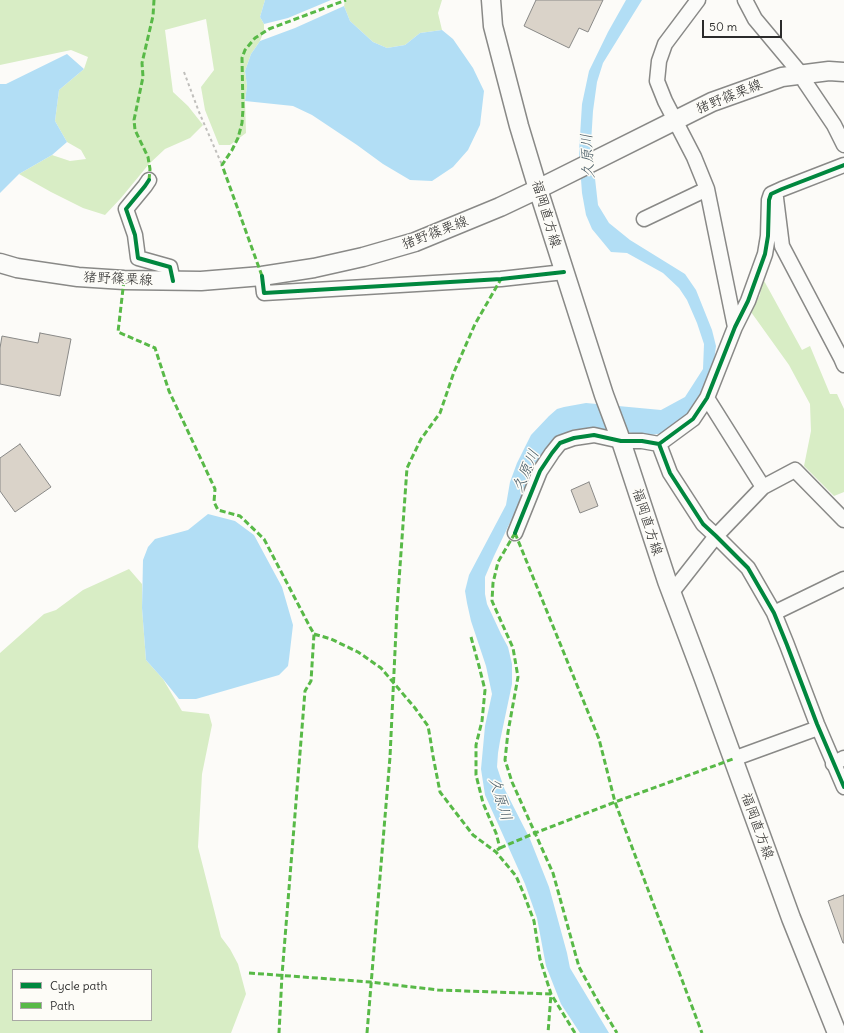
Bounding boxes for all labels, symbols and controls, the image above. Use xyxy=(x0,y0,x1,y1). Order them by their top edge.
scale bar xyxy=(704,12,784,38)
text: 50 m xyxy=(709,19,737,34)
street label: 猪野篠栗線 xyxy=(693,76,765,118)
water label: 久原川 xyxy=(578,133,598,179)
street label: 福岡直方線 xyxy=(528,178,564,250)
street label: 猪野篠栗線 xyxy=(399,213,471,253)
street label: 猪野篠栗線 xyxy=(83,269,153,289)
water label: 久原川 xyxy=(509,447,543,495)
street label: 福岡直方線 xyxy=(628,486,666,558)
water label: 久原川 xyxy=(485,775,515,823)
street label: 福岡直方線 xyxy=(737,790,777,862)
legend xyxy=(12,969,152,1021)
text: Cycle path xyxy=(50,978,107,993)
text: Path xyxy=(50,998,75,1013)

